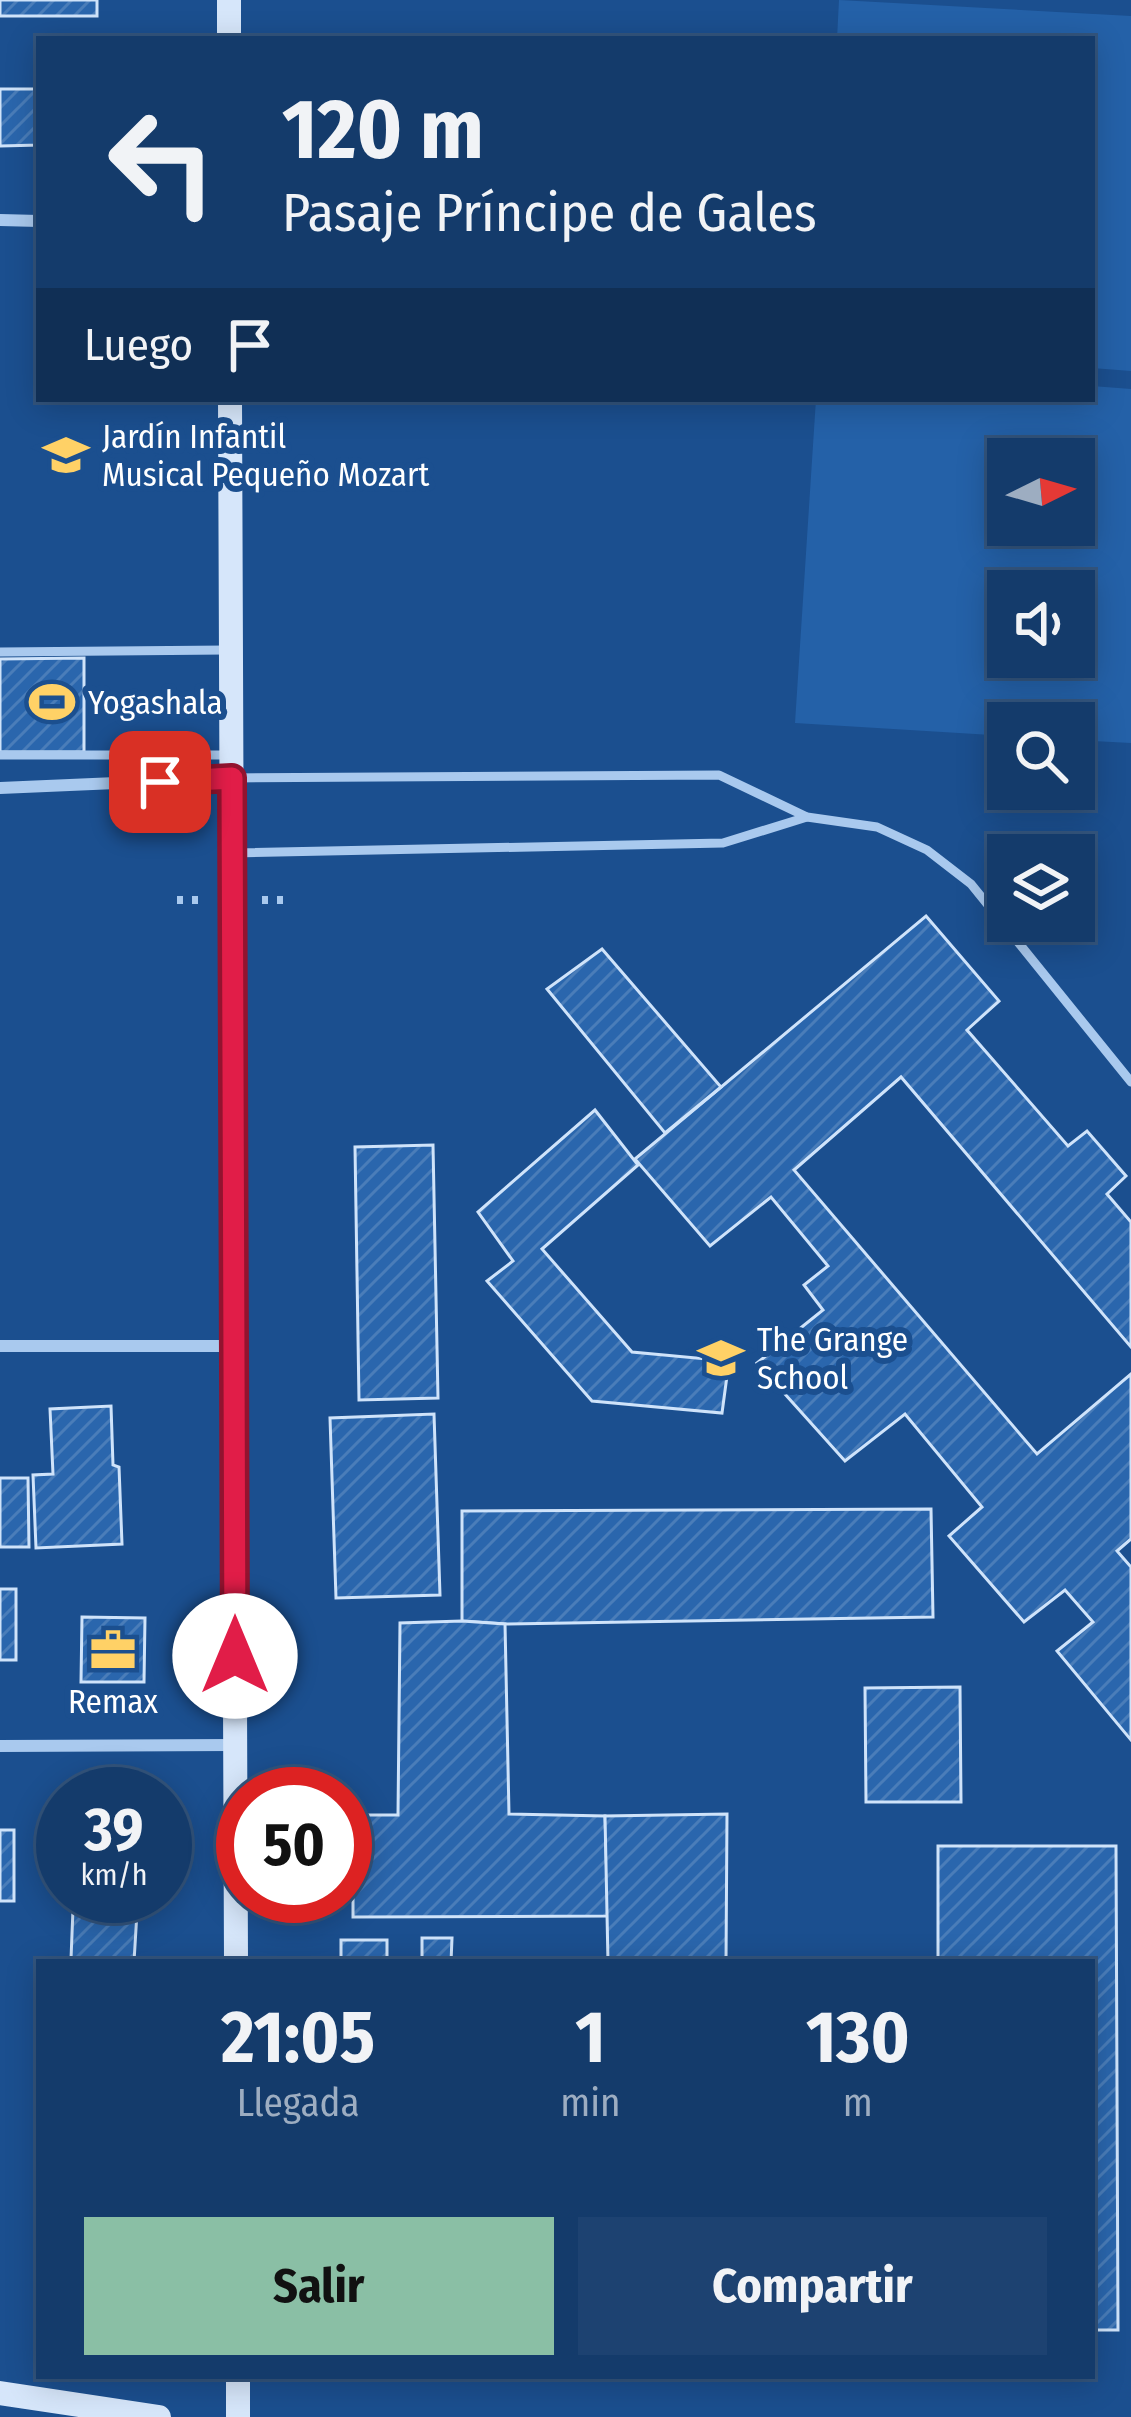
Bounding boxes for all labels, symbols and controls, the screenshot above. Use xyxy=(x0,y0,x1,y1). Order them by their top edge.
text: 120 m xyxy=(282,79,484,180)
icon: left xyxy=(84,84,240,240)
text: Pasaje Príncipe de Gales xyxy=(282,181,817,245)
icon: arrive xyxy=(217,312,283,378)
text: Luego xyxy=(84,318,193,372)
place label: Jardín Infantil Musical Pequeño Mozart xyxy=(102,417,429,495)
school or university icon: Jardín Infantil Musical Pequeño Mozart xyxy=(41,430,91,480)
north arrow xyxy=(987,438,1095,546)
map controls xyxy=(987,438,1095,942)
button: sound xyxy=(987,570,1095,678)
sports icon: Yogashala xyxy=(27,677,77,727)
place label: Yogashala xyxy=(88,683,223,723)
button: search xyxy=(987,702,1095,810)
pin xyxy=(109,731,211,833)
icon: arrive xyxy=(127,749,193,815)
button: layers xyxy=(987,834,1095,942)
place label: The Grange School xyxy=(757,1320,908,1398)
school or university icon: The Grange School xyxy=(696,1333,746,1383)
position arrow xyxy=(172,1593,298,1719)
office icon: Remax xyxy=(88,1625,138,1675)
place label: Remax xyxy=(68,1682,158,1722)
speed limit sign: 50 xyxy=(216,1767,372,1923)
text: 39 xyxy=(85,1794,143,1866)
text: km/h xyxy=(81,1857,147,1893)
text: 21:05 xyxy=(221,1995,375,2081)
text: 1 xyxy=(575,1995,606,2081)
text: 130 xyxy=(806,1995,910,2081)
text: Llegada xyxy=(237,2080,360,2126)
text: min xyxy=(560,2080,621,2126)
text: m xyxy=(843,2080,873,2126)
button: Salir xyxy=(84,2217,554,2355)
button: Compartir xyxy=(578,2217,1047,2355)

